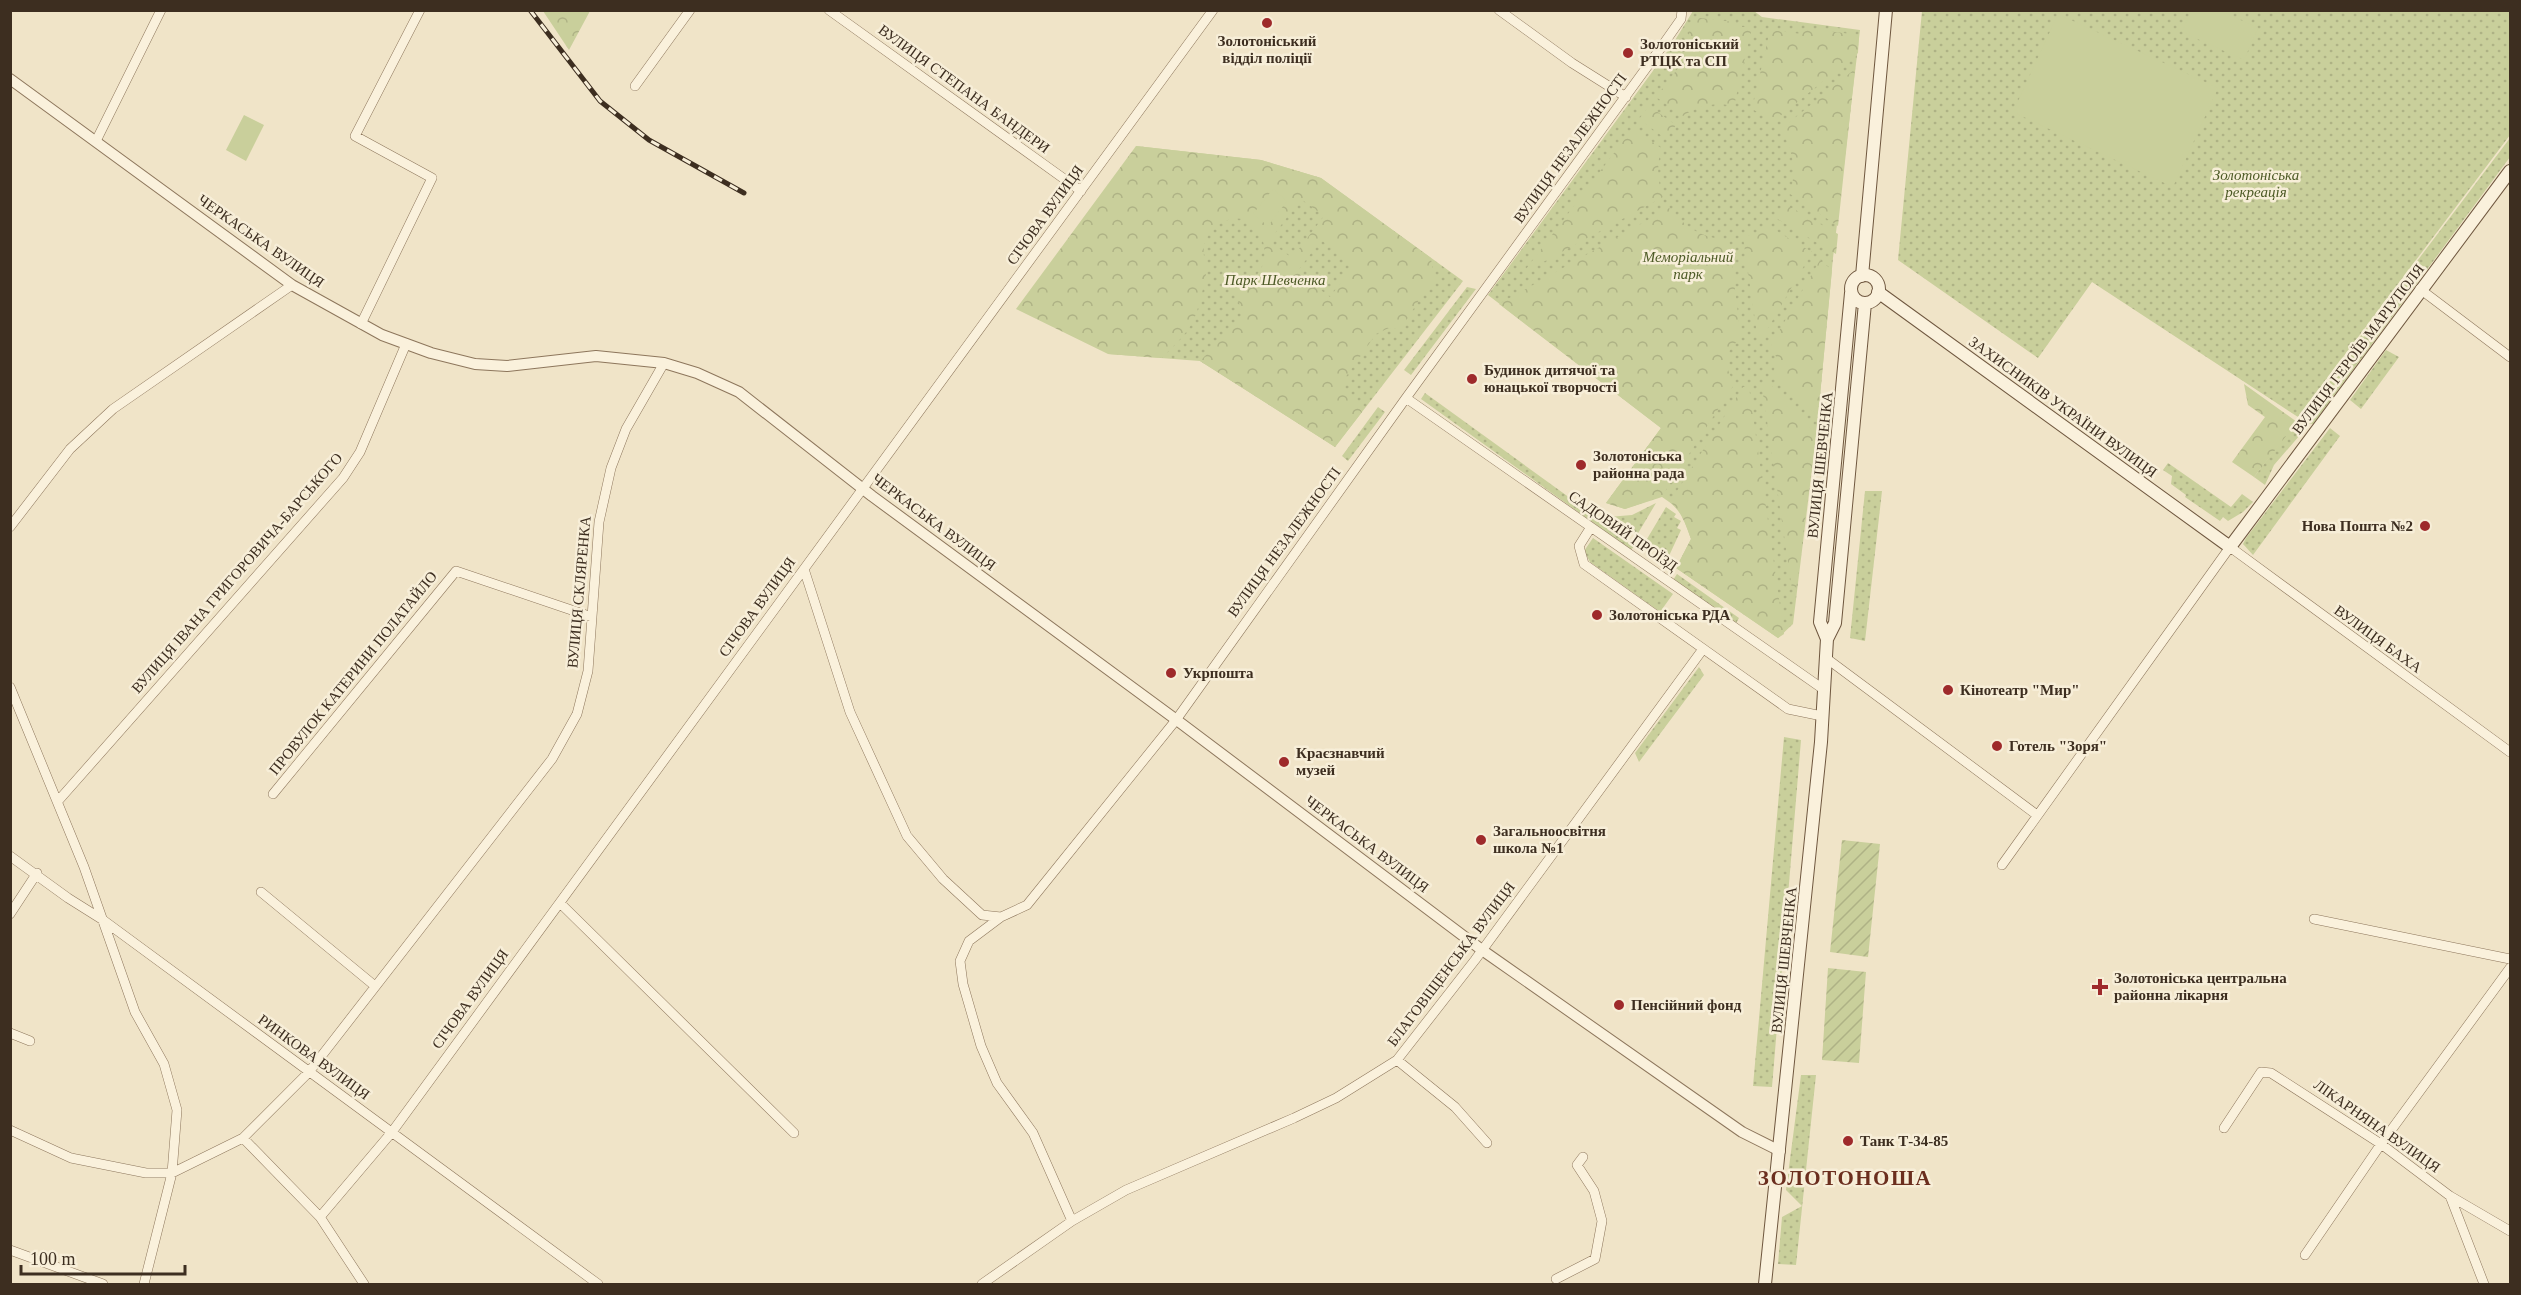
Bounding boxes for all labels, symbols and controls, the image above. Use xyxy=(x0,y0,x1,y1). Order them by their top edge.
marker: Золотоніський відділ поліції xyxy=(1260,16,1274,30)
street label: ВУЛИЦЯ СТЕПАНА БАНДЕРИ xyxy=(875,22,1053,157)
place label: Золотоніський відділ поліції xyxy=(1218,33,1317,66)
place label: Золотоніський РТЦК та СП xyxy=(1640,36,1739,69)
marker: Золотоніський РТЦК та СП xyxy=(1621,46,1635,60)
street label: ВУЛИЦЯ НЕЗАЛЕЖНОСТІ xyxy=(1510,70,1630,226)
street label: СІЧОВА ВУЛИЦЯ xyxy=(1004,162,1086,268)
park label: Золотоніська рекреація xyxy=(2213,167,2299,200)
street label: ЧЕРКАСЬКА ВУЛИЦЯ xyxy=(195,191,327,291)
park label: Меморіальний парк xyxy=(1642,249,1734,282)
street label: ВУЛИЦЯ ГЕРОЇВ МАРІУПОЛЯ xyxy=(2289,261,2427,437)
park label: Парк Шевченка xyxy=(1224,272,1325,288)
street label: ЗАХИСНИКІВ УКРАЇНИ ВУЛИЦЯ xyxy=(1966,333,2160,481)
place label: Будинок дитячої та юнацької творчості xyxy=(1484,362,1617,395)
marker: Будинок дитячої та юнацької творчості xyxy=(1465,372,1479,386)
street label: ВУЛИЦЯ ШЕВЧЕНКА xyxy=(1804,391,1836,539)
place label: Золотоніська районна рада xyxy=(1593,448,1685,481)
street label: ВУЛИЦЯ ІВАНА ГРИГОРОВИЧА-БАРСЬКОГО xyxy=(128,450,346,696)
marker: Золотоніська районна рада xyxy=(1574,458,1588,472)
street label: ВУЛИЦЯ НЕЗАЛЕЖНОСТІ xyxy=(1224,464,1344,620)
street label: ЧЕРКАСЬКА ВУЛИЦЯ xyxy=(869,470,999,574)
street label: САДОВИЙ ПРОЇЗД xyxy=(1566,488,1680,574)
street label: ВУЛИЦЯ СКЛЯРЕНКА xyxy=(564,515,594,669)
place label: Нова Пошта №2 xyxy=(2302,518,2413,534)
marker: Нова Пошта №2 xyxy=(2418,519,2432,533)
street label: СІЧОВА ВУЛИЦЯ xyxy=(716,554,798,660)
street label: ПРОВУЛОК КАТЕРИНИ ПОЛАТАЙЛО xyxy=(266,568,440,778)
street label: ВУЛИЦЯ БАХА xyxy=(2331,602,2425,676)
place label: Золотоніська РДА xyxy=(1609,607,1731,623)
marker: Золотоніська РДА xyxy=(1590,608,1604,622)
place label: Укрпошта xyxy=(1183,665,1254,681)
marker: Укрпошта xyxy=(1164,666,1178,680)
place label: Кінотеатр "Мир" xyxy=(1960,682,2080,698)
marker: Кінотеатр "Мир" xyxy=(1941,683,1955,697)
place label: Готель "Зоря" xyxy=(2009,738,2107,754)
marker: Готель "Зоря" xyxy=(1990,739,2004,753)
place label: Краєзнавчий музей xyxy=(1296,745,1385,778)
marker: Краєзнавчий музей xyxy=(1277,755,1291,769)
street label: ЧЕРКАСЬКА ВУЛИЦЯ xyxy=(1302,792,1432,896)
place label: Загальноосвітня школа №1 xyxy=(1493,823,1606,856)
marker: Загальноосвітня школа №1 xyxy=(1474,833,1488,847)
street label: БЛАГОВІЩЕНСЬКА ВУЛИЦЯ xyxy=(1384,879,1518,1049)
street label: ВУЛИЦЯ ШЕВЧЕНКА xyxy=(1768,886,1800,1034)
street label: СІЧОВА ВУЛИЦЯ xyxy=(429,946,511,1052)
place label: Золотоніська центральна районна лікарня xyxy=(2114,970,2287,1003)
marker: Золотоніська центральна районна лікарня xyxy=(2091,978,2109,996)
place label: Пенсійний фонд xyxy=(1631,997,1742,1013)
marker: Пенсійний фонд xyxy=(1612,998,1626,1012)
street label: РИНКОВА ВУЛИЦЯ xyxy=(255,1011,373,1103)
street label: ЛІКАРНЯНА ВУЛИЦЯ xyxy=(2311,1076,2443,1176)
place label: Танк Т-34-85 xyxy=(1860,1133,1948,1149)
marker: Танк Т-34-85 xyxy=(1841,1134,1855,1148)
district label: ЗОЛОТОНОША xyxy=(1758,1166,1932,1190)
scale bar xyxy=(21,1238,184,1276)
text: 100 m xyxy=(30,1249,76,1269)

